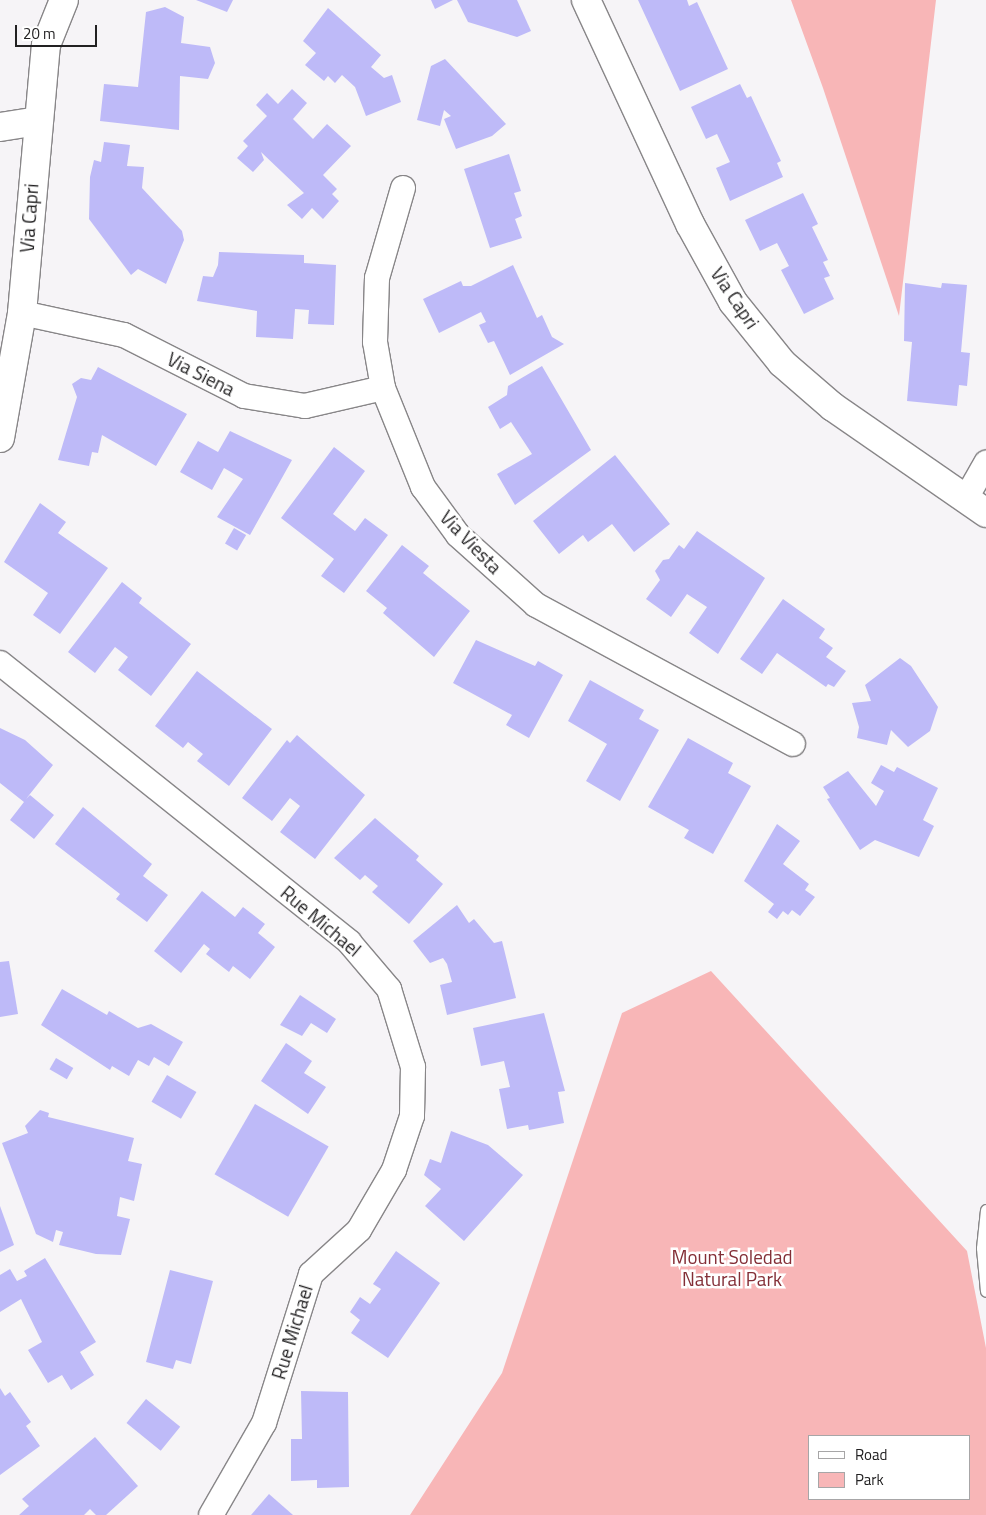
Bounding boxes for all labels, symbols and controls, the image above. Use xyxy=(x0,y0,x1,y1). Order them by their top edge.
scale bar xyxy=(18,15,100,47)
text: 20 m xyxy=(23,22,56,45)
street label: Via Capri xyxy=(15,183,43,253)
street label: Via Capri xyxy=(706,263,764,333)
street label: Via Siena xyxy=(163,347,239,401)
street label: Via Viesta xyxy=(435,506,507,578)
street label: Rue Michael xyxy=(276,881,366,961)
park label: Mount Soledad Natural Park xyxy=(672,1246,792,1290)
street label: Rue Michael xyxy=(267,1282,317,1382)
legend xyxy=(808,1435,971,1500)
text: Road xyxy=(855,1443,887,1466)
text: Park xyxy=(855,1468,884,1491)

